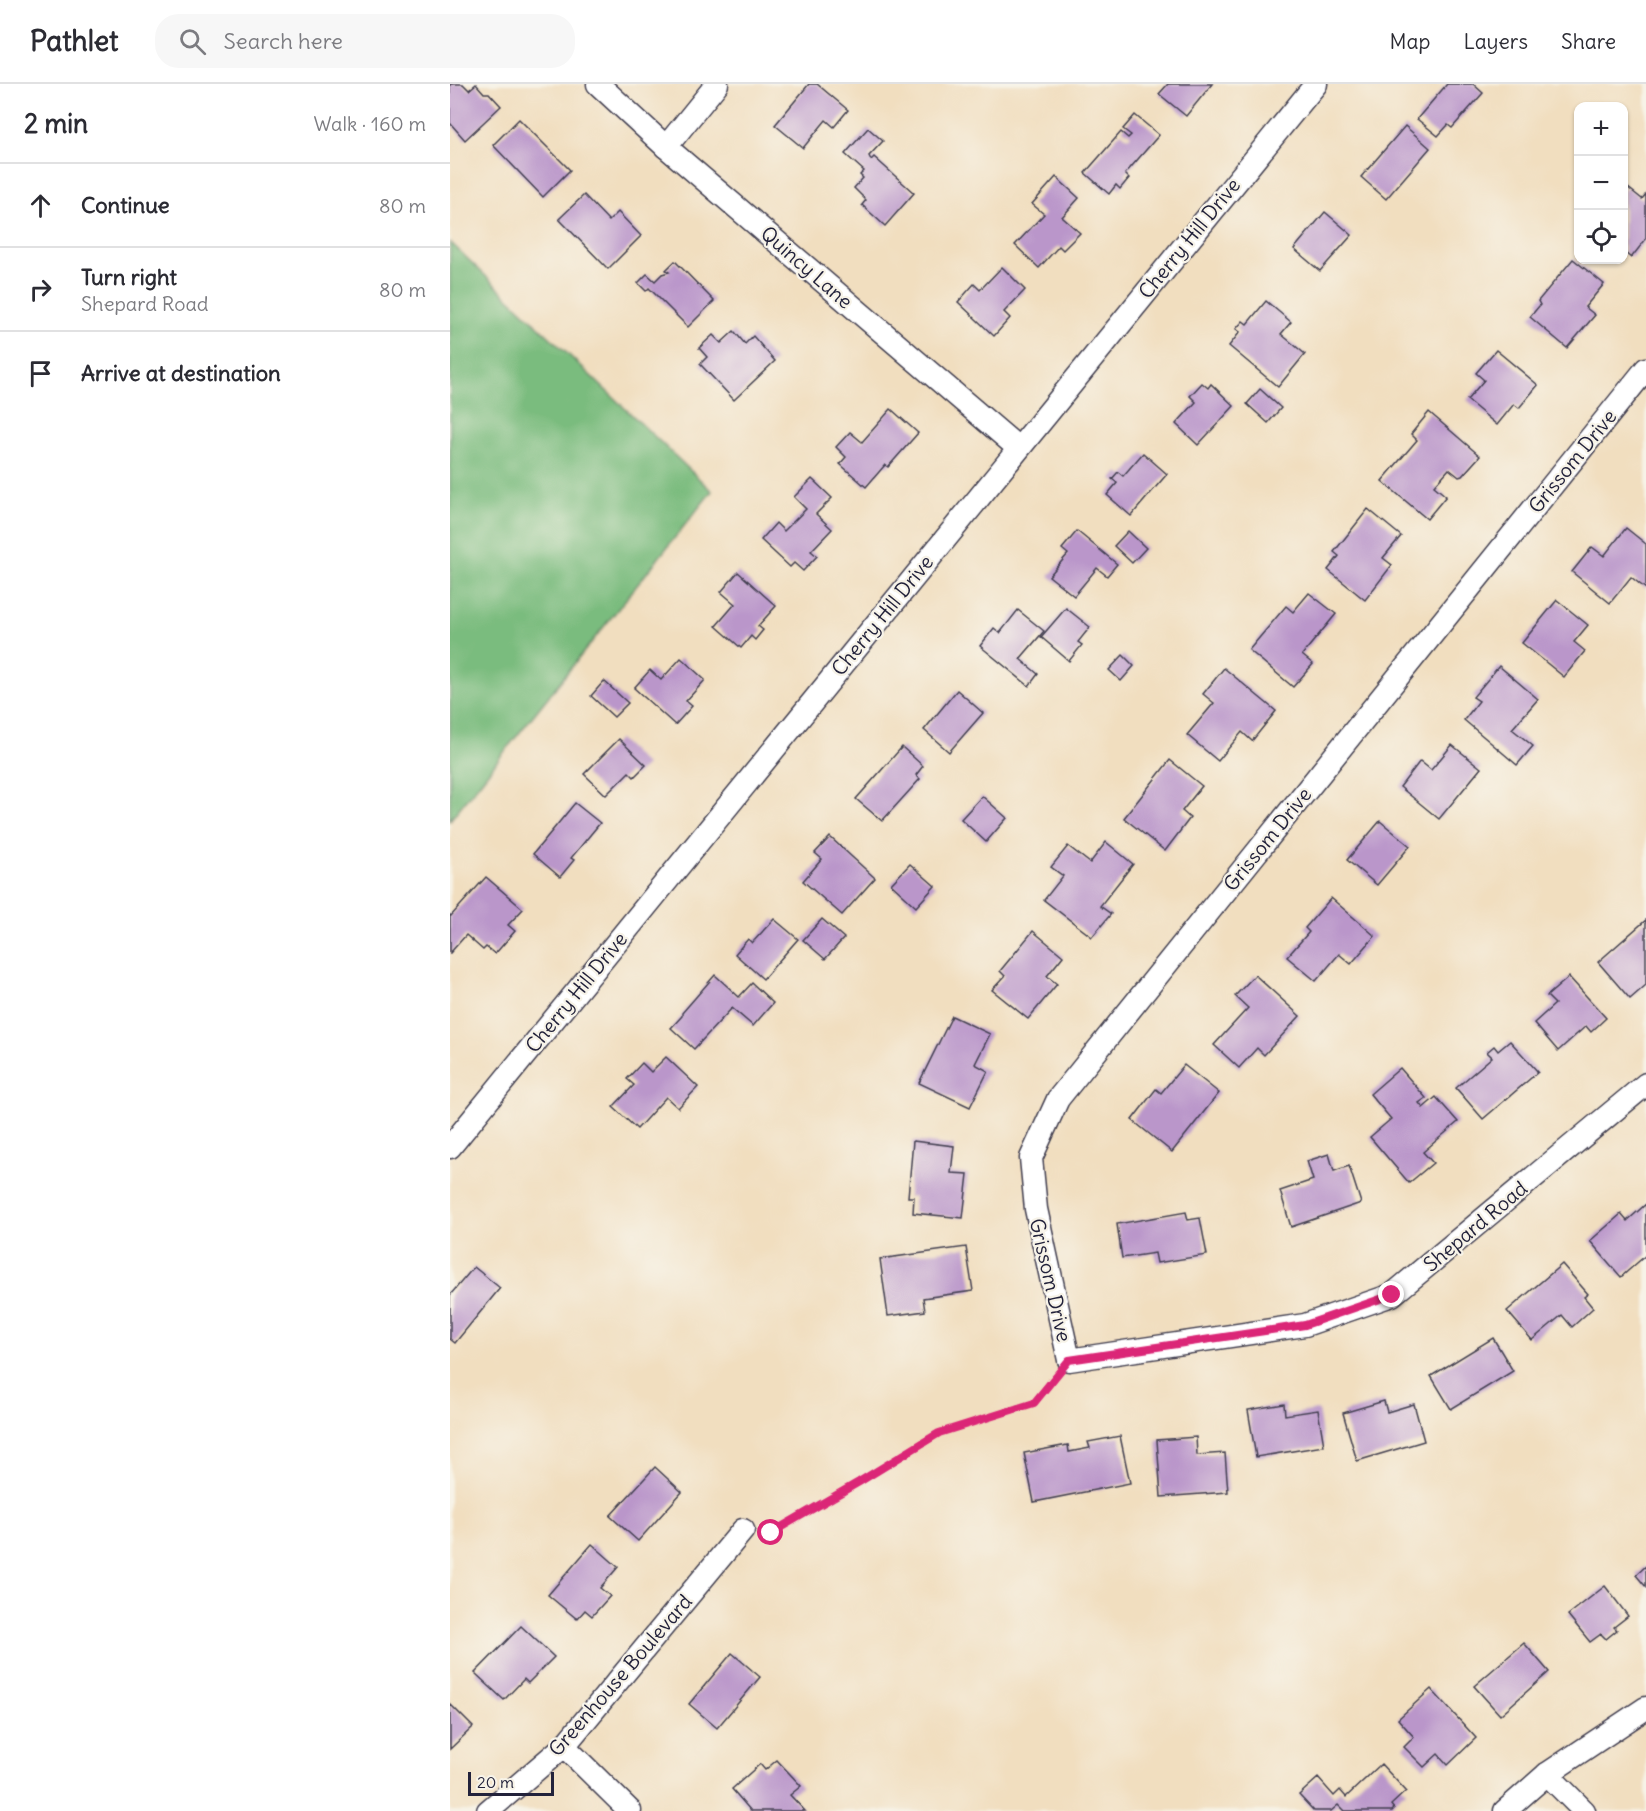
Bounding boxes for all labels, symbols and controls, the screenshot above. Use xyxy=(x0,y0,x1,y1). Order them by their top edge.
search box xyxy=(155,14,575,68)
text: Pathlet xyxy=(30,23,119,59)
icon: search xyxy=(176,25,209,58)
text: Search here xyxy=(224,27,343,55)
text: Map xyxy=(1390,28,1430,55)
text: Layers xyxy=(1463,28,1528,55)
text: Share xyxy=(1561,28,1616,55)
map controls xyxy=(1574,102,1628,264)
button: + xyxy=(1574,102,1628,156)
text: 2 min xyxy=(24,107,88,140)
text: Walk · 160 m xyxy=(313,111,426,136)
button: − xyxy=(1574,156,1628,210)
street label: Cherry Hill Drive xyxy=(1133,173,1245,303)
icon: ahead xyxy=(24,189,57,222)
text: Continue xyxy=(81,191,170,219)
text: 80 m xyxy=(379,193,426,218)
button: locate xyxy=(1574,210,1628,264)
street label: Quincy Lane xyxy=(756,220,858,314)
text: Turn right xyxy=(81,263,177,291)
icon: right xyxy=(24,273,57,306)
text: 80 m xyxy=(379,277,426,302)
text: Shepard Road xyxy=(81,291,209,316)
icon: arrive xyxy=(24,357,57,390)
text: Arrive at destination xyxy=(81,359,281,387)
street label: Grissom Drive xyxy=(1523,404,1621,518)
street label: Cherry Hill Drive xyxy=(826,550,938,680)
street label: Grissom Drive xyxy=(1218,782,1316,896)
street label: Cherry Hill Drive xyxy=(520,927,632,1057)
street label: Shepard Road xyxy=(1418,1175,1532,1277)
street label: Grissom Drive xyxy=(1025,1216,1077,1344)
route end xyxy=(1378,1281,1404,1307)
route start xyxy=(757,1519,783,1545)
street label: Greenhouse Boulevard xyxy=(543,1589,697,1761)
scale bar xyxy=(468,1769,554,1796)
text: 20 m xyxy=(477,1772,514,1792)

